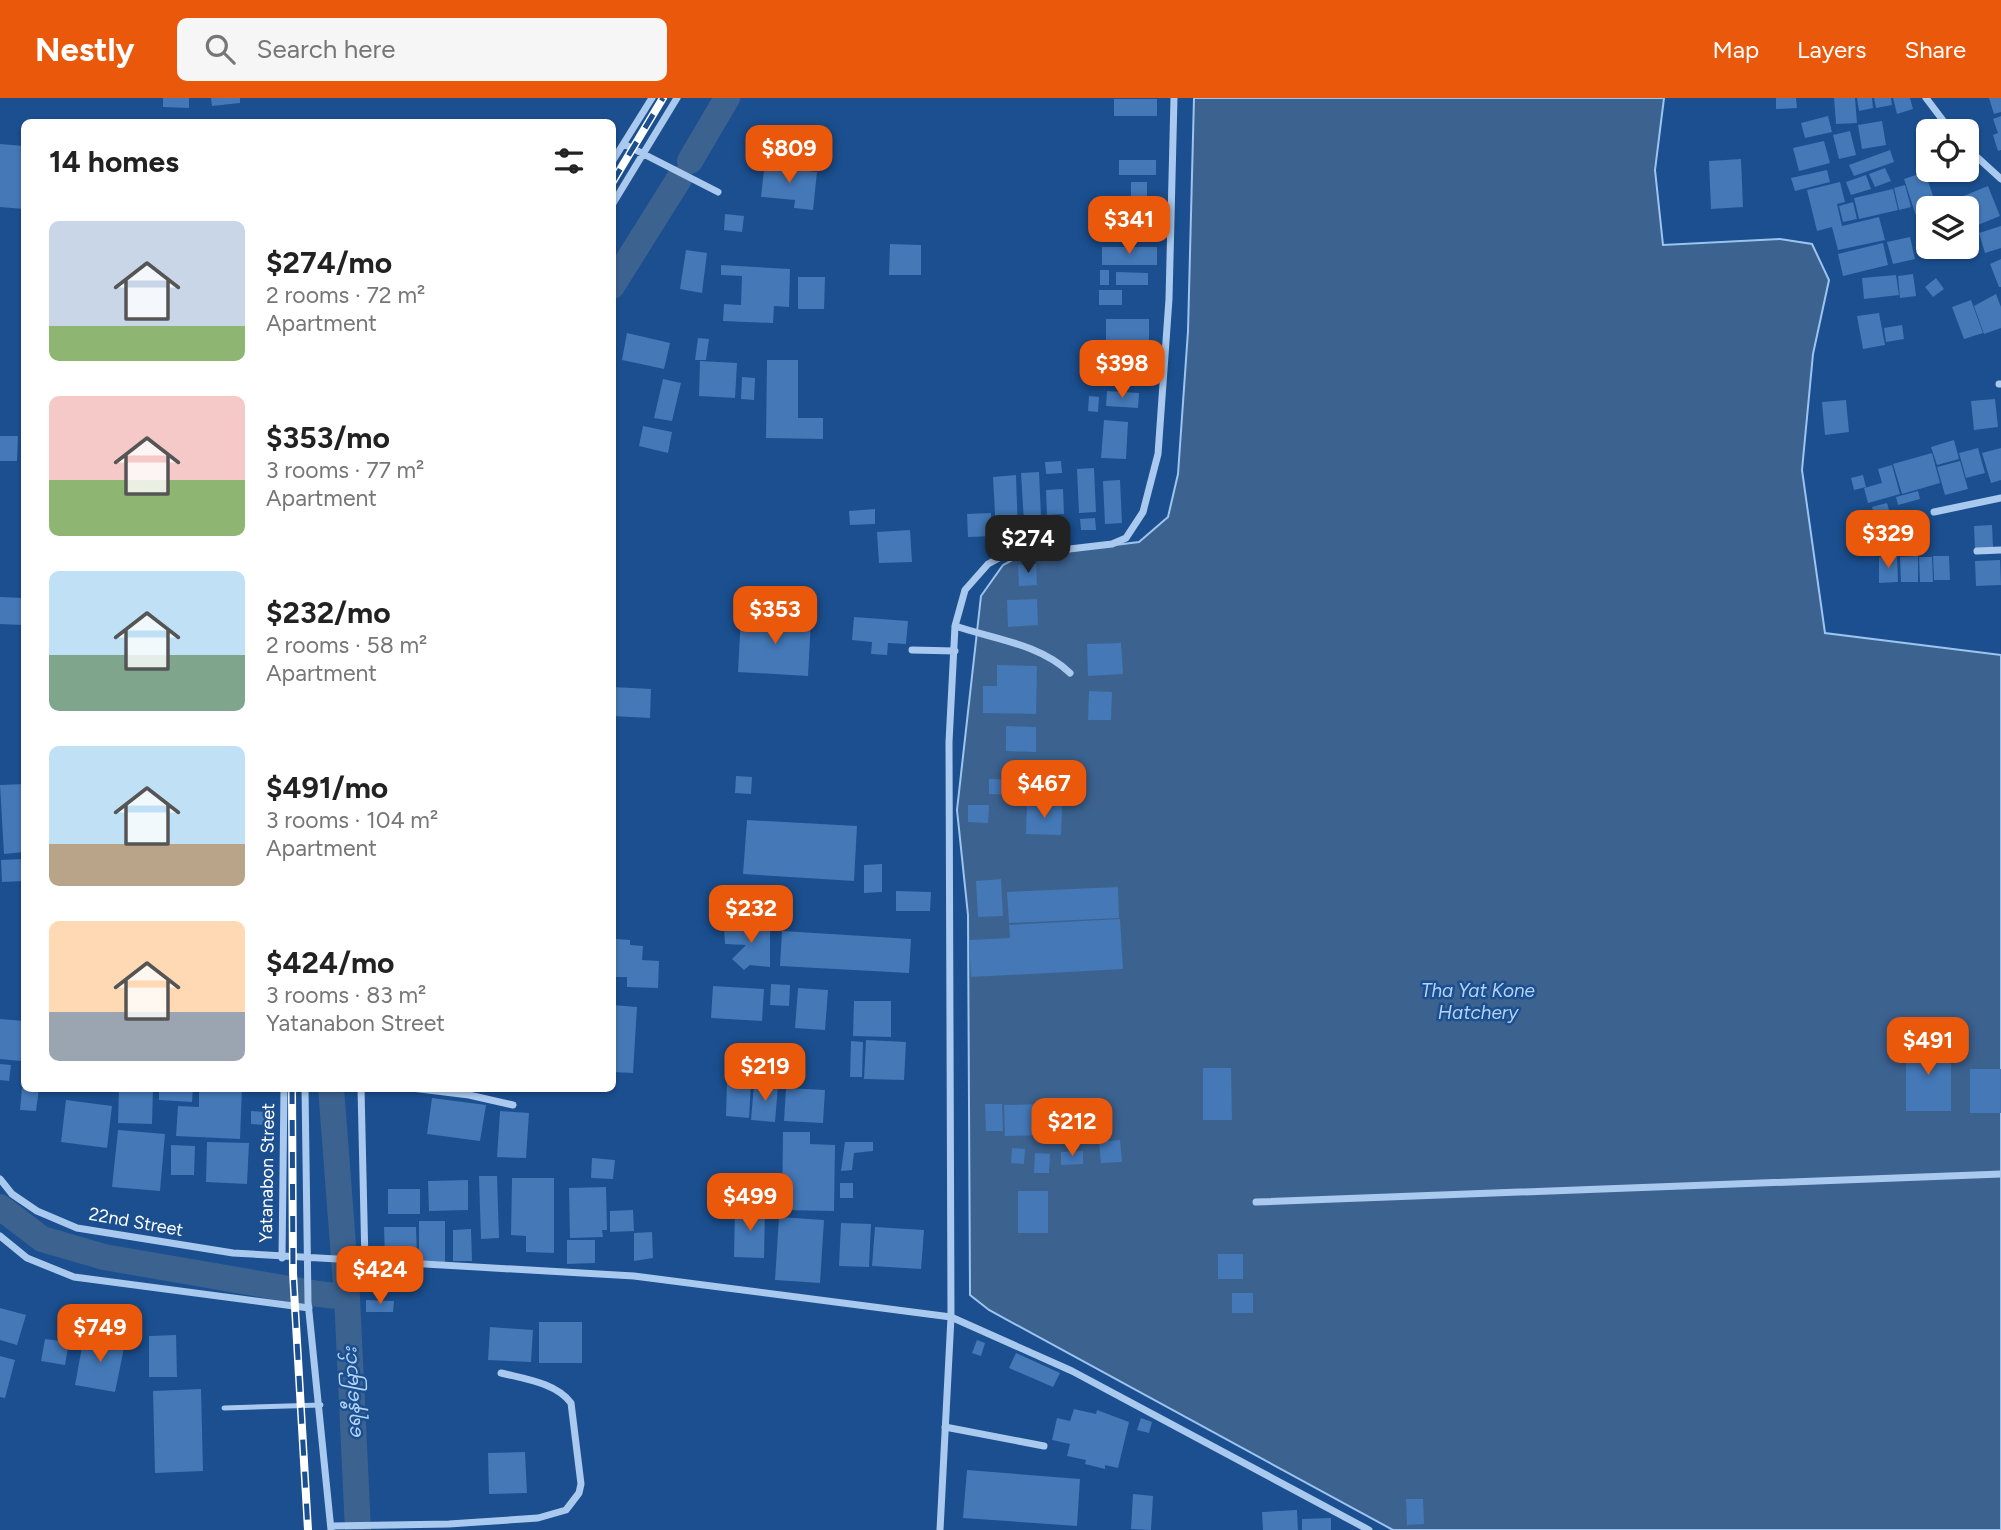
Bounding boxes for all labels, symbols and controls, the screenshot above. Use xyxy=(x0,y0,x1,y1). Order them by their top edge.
search box xyxy=(177,18,667,81)
text: Nestly xyxy=(35,30,135,69)
icon: search xyxy=(201,30,239,68)
text: Search here xyxy=(257,33,395,65)
text: Map xyxy=(1712,35,1759,64)
text: Layers xyxy=(1797,35,1866,64)
text: Share xyxy=(1904,35,1966,64)
map controls xyxy=(1916,119,1979,259)
button: locate xyxy=(1916,119,1979,182)
pin: $809 xyxy=(748,126,830,185)
text: $809 xyxy=(761,134,817,162)
icon: filters xyxy=(550,142,588,180)
text: 14 homes xyxy=(49,143,179,180)
button: layers xyxy=(1916,196,1979,259)
pin: $341 xyxy=(1088,197,1170,256)
text: $341 xyxy=(1104,205,1154,233)
text: $274/mo xyxy=(266,244,392,281)
icon: home xyxy=(105,249,189,333)
text: 2 rooms · 72 m² xyxy=(266,281,425,309)
text: Apartment xyxy=(266,309,377,337)
pin: $398 xyxy=(1081,341,1163,400)
text: $398 xyxy=(1096,349,1148,377)
text: $353/mo xyxy=(266,419,390,456)
icon: home xyxy=(105,424,189,508)
text: 3 rooms · 77 m² xyxy=(266,456,424,484)
text: Apartment xyxy=(266,484,377,512)
pin: $329 xyxy=(1847,510,1929,570)
pin: $274 xyxy=(987,516,1069,575)
text: $329 xyxy=(1862,519,1914,547)
text: $274 xyxy=(1001,524,1055,552)
pin: $353 xyxy=(734,587,816,646)
text: $232/mo xyxy=(266,594,391,631)
text: $353 xyxy=(749,595,801,623)
icon: home xyxy=(105,599,189,683)
text: 2 rooms · 58 m² xyxy=(266,631,427,659)
text: Apartment xyxy=(266,659,377,687)
pin: $467 xyxy=(1003,760,1085,820)
text: $491/mo xyxy=(266,769,388,806)
text: $467 xyxy=(1017,769,1071,797)
icon: home xyxy=(105,774,189,858)
text: 3 rooms · 104 m² xyxy=(266,806,438,834)
text: Apartment xyxy=(266,834,377,862)
pin: $232 xyxy=(710,886,792,945)
text: $232 xyxy=(725,894,777,922)
text: $424/mo xyxy=(266,944,395,981)
icon: home xyxy=(105,949,189,1033)
water label: Tha Yat Kone Hatchery xyxy=(1421,979,1536,1024)
text: 3 rooms · 83 m² xyxy=(266,981,426,1009)
text: Yatanabon Street xyxy=(266,1009,445,1037)
pin: $491 xyxy=(1887,1018,1969,1077)
text: $491 xyxy=(1903,1026,1953,1054)
pin: $219 xyxy=(724,1044,806,1103)
text: $219 xyxy=(740,1052,790,1080)
pin: $212 xyxy=(1031,1098,1113,1158)
street label: Yatanabon Street xyxy=(255,1103,279,1243)
text: $212 xyxy=(1047,1107,1097,1135)
pin: $499 xyxy=(709,1174,791,1233)
text: $499 xyxy=(723,1182,777,1210)
street label: 22nd Street xyxy=(87,1203,185,1241)
pin: $424 xyxy=(339,1246,421,1306)
text: $424 xyxy=(352,1255,408,1283)
pin: $749 xyxy=(59,1304,141,1364)
text: $749 xyxy=(73,1313,127,1341)
water label: ရေနီမြောင်း xyxy=(336,1345,370,1440)

